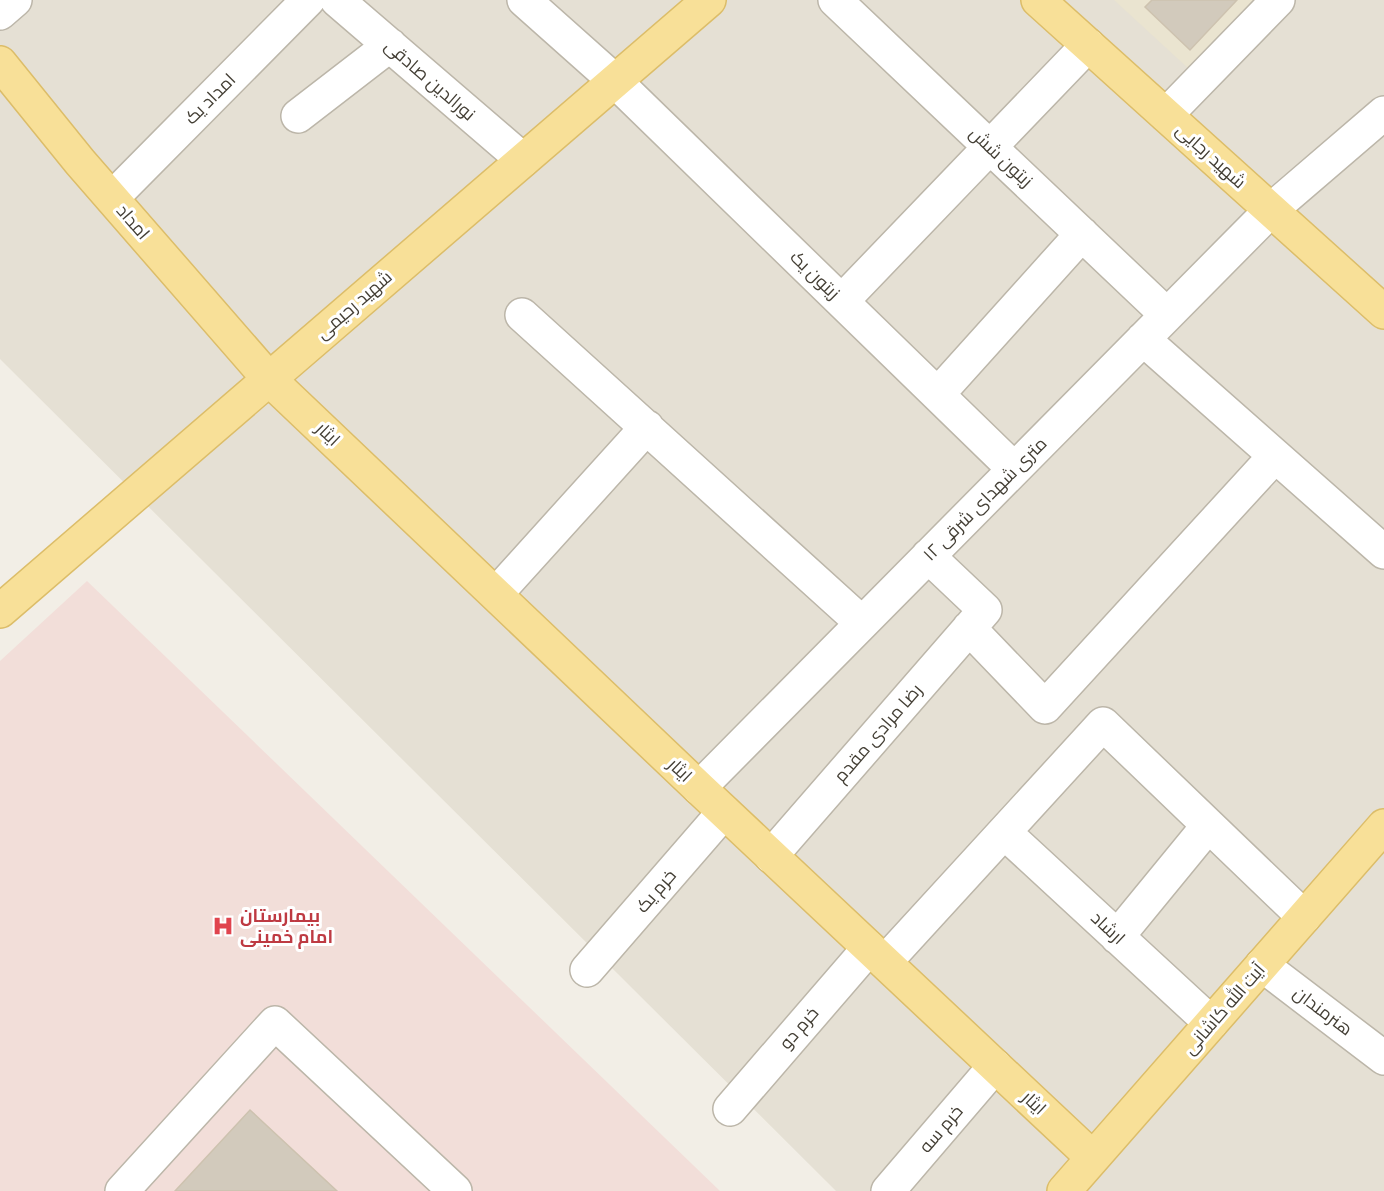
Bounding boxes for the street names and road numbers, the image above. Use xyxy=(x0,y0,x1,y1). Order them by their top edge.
street label: نورالدین صادقی xyxy=(380,35,480,125)
street label: امداد یک xyxy=(180,69,240,129)
street label: شهید رجایی xyxy=(1171,119,1251,193)
street label: زیتون شش xyxy=(965,122,1037,192)
street label: امداد xyxy=(112,200,154,244)
street label: زیتون یک xyxy=(785,246,845,304)
street label: شهید رحیمی xyxy=(311,266,397,344)
street label: ایثار xyxy=(311,417,345,451)
street label: ۱۲ متری شهدای شرقی xyxy=(918,432,1052,566)
street label: رضا مرادی مقدم xyxy=(829,679,928,787)
street label: ایثار xyxy=(663,753,697,787)
street label: خرم یک xyxy=(631,865,682,918)
street label: ارشاد xyxy=(1086,907,1130,949)
street label: آیت الله کاشانی xyxy=(1178,958,1270,1059)
street label: هنرمندان xyxy=(1289,982,1357,1040)
street label: خرم دو xyxy=(775,1002,824,1054)
street label: ایثار xyxy=(1017,1086,1051,1120)
street label: خرم سه xyxy=(914,1101,968,1158)

